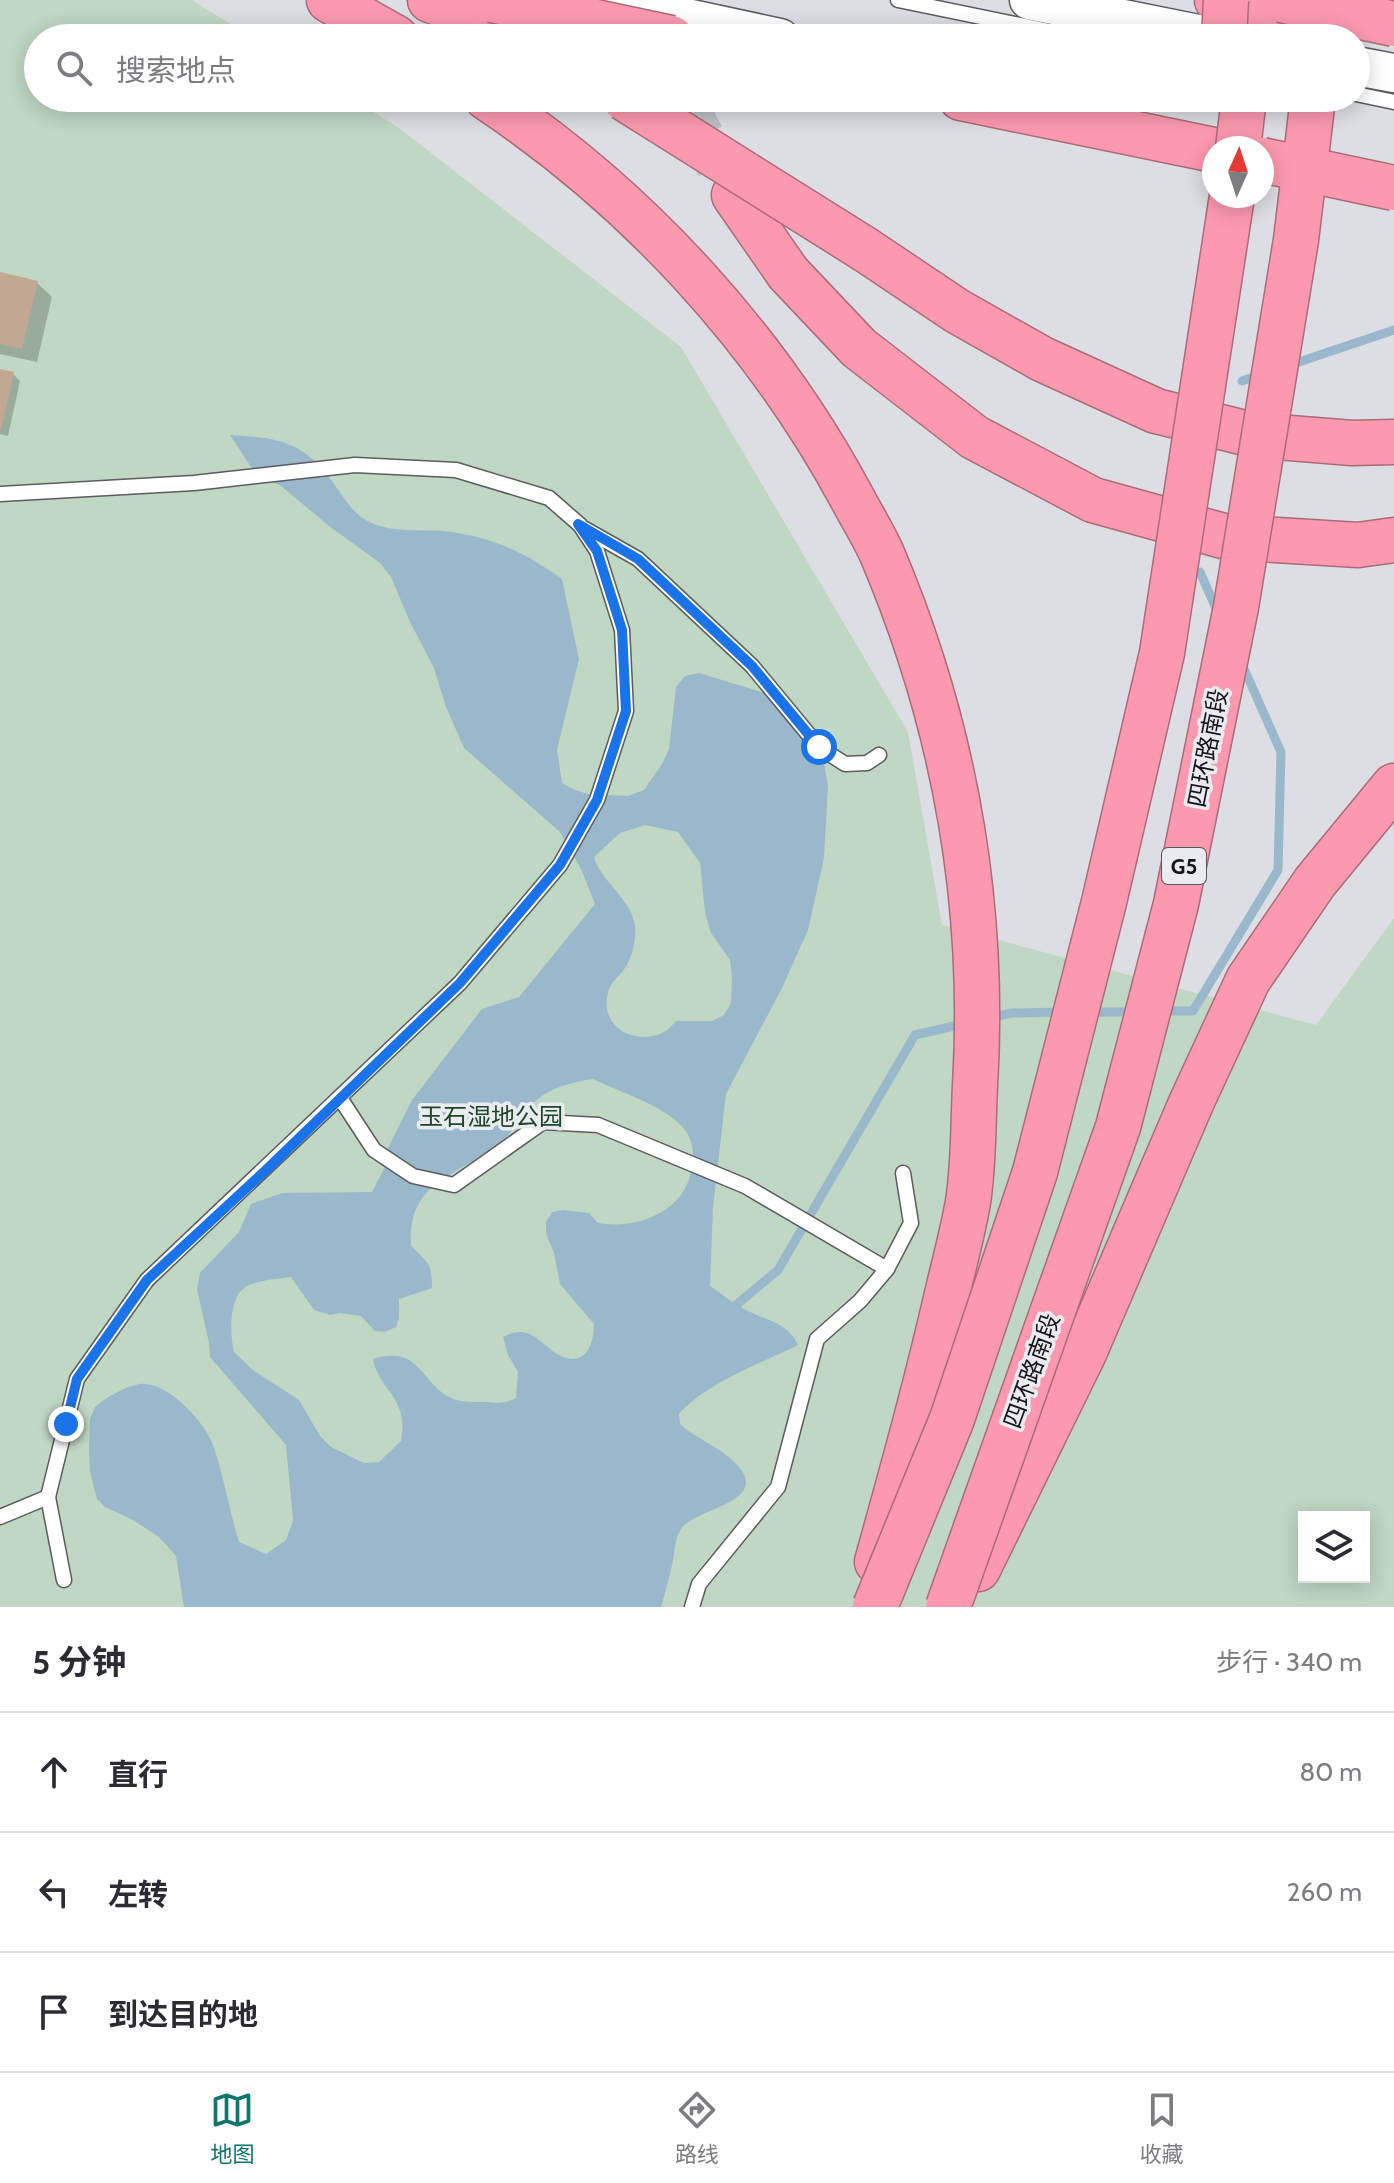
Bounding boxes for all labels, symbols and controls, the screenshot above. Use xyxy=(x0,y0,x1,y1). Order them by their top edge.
search box xyxy=(24,24,1370,112)
icon: search xyxy=(52,46,96,90)
text: 搜索地点 xyxy=(116,52,236,89)
north arrow xyxy=(1202,136,1274,208)
street label: 四环路南段 xyxy=(1182,686,1233,810)
route start xyxy=(801,729,837,765)
road number: G5 xyxy=(1162,848,1206,884)
park label: 玉石湿地公园 xyxy=(419,1102,563,1131)
street label: 四环路南段 xyxy=(997,1309,1066,1432)
route end xyxy=(48,1406,84,1442)
map controls xyxy=(1298,1511,1370,1583)
button: layers xyxy=(1298,1511,1370,1583)
text: 5 分钟 xyxy=(32,1641,126,1683)
text: 步行 · 340 m xyxy=(1216,1646,1362,1678)
icon: ahead xyxy=(32,1750,76,1794)
text: 直行 xyxy=(108,1756,168,1793)
text: 80 m xyxy=(1299,1756,1362,1788)
icon: left xyxy=(32,1870,76,1914)
text: 左转 xyxy=(108,1876,168,1913)
text: 260 m xyxy=(1287,1876,1362,1908)
icon: arrive xyxy=(32,1990,76,2034)
text: 到达目的地 xyxy=(108,1996,258,2033)
tab: 地图 xyxy=(210,2088,254,2168)
tab: 路线 xyxy=(675,2088,719,2168)
tab: 收藏 xyxy=(1140,2088,1184,2168)

